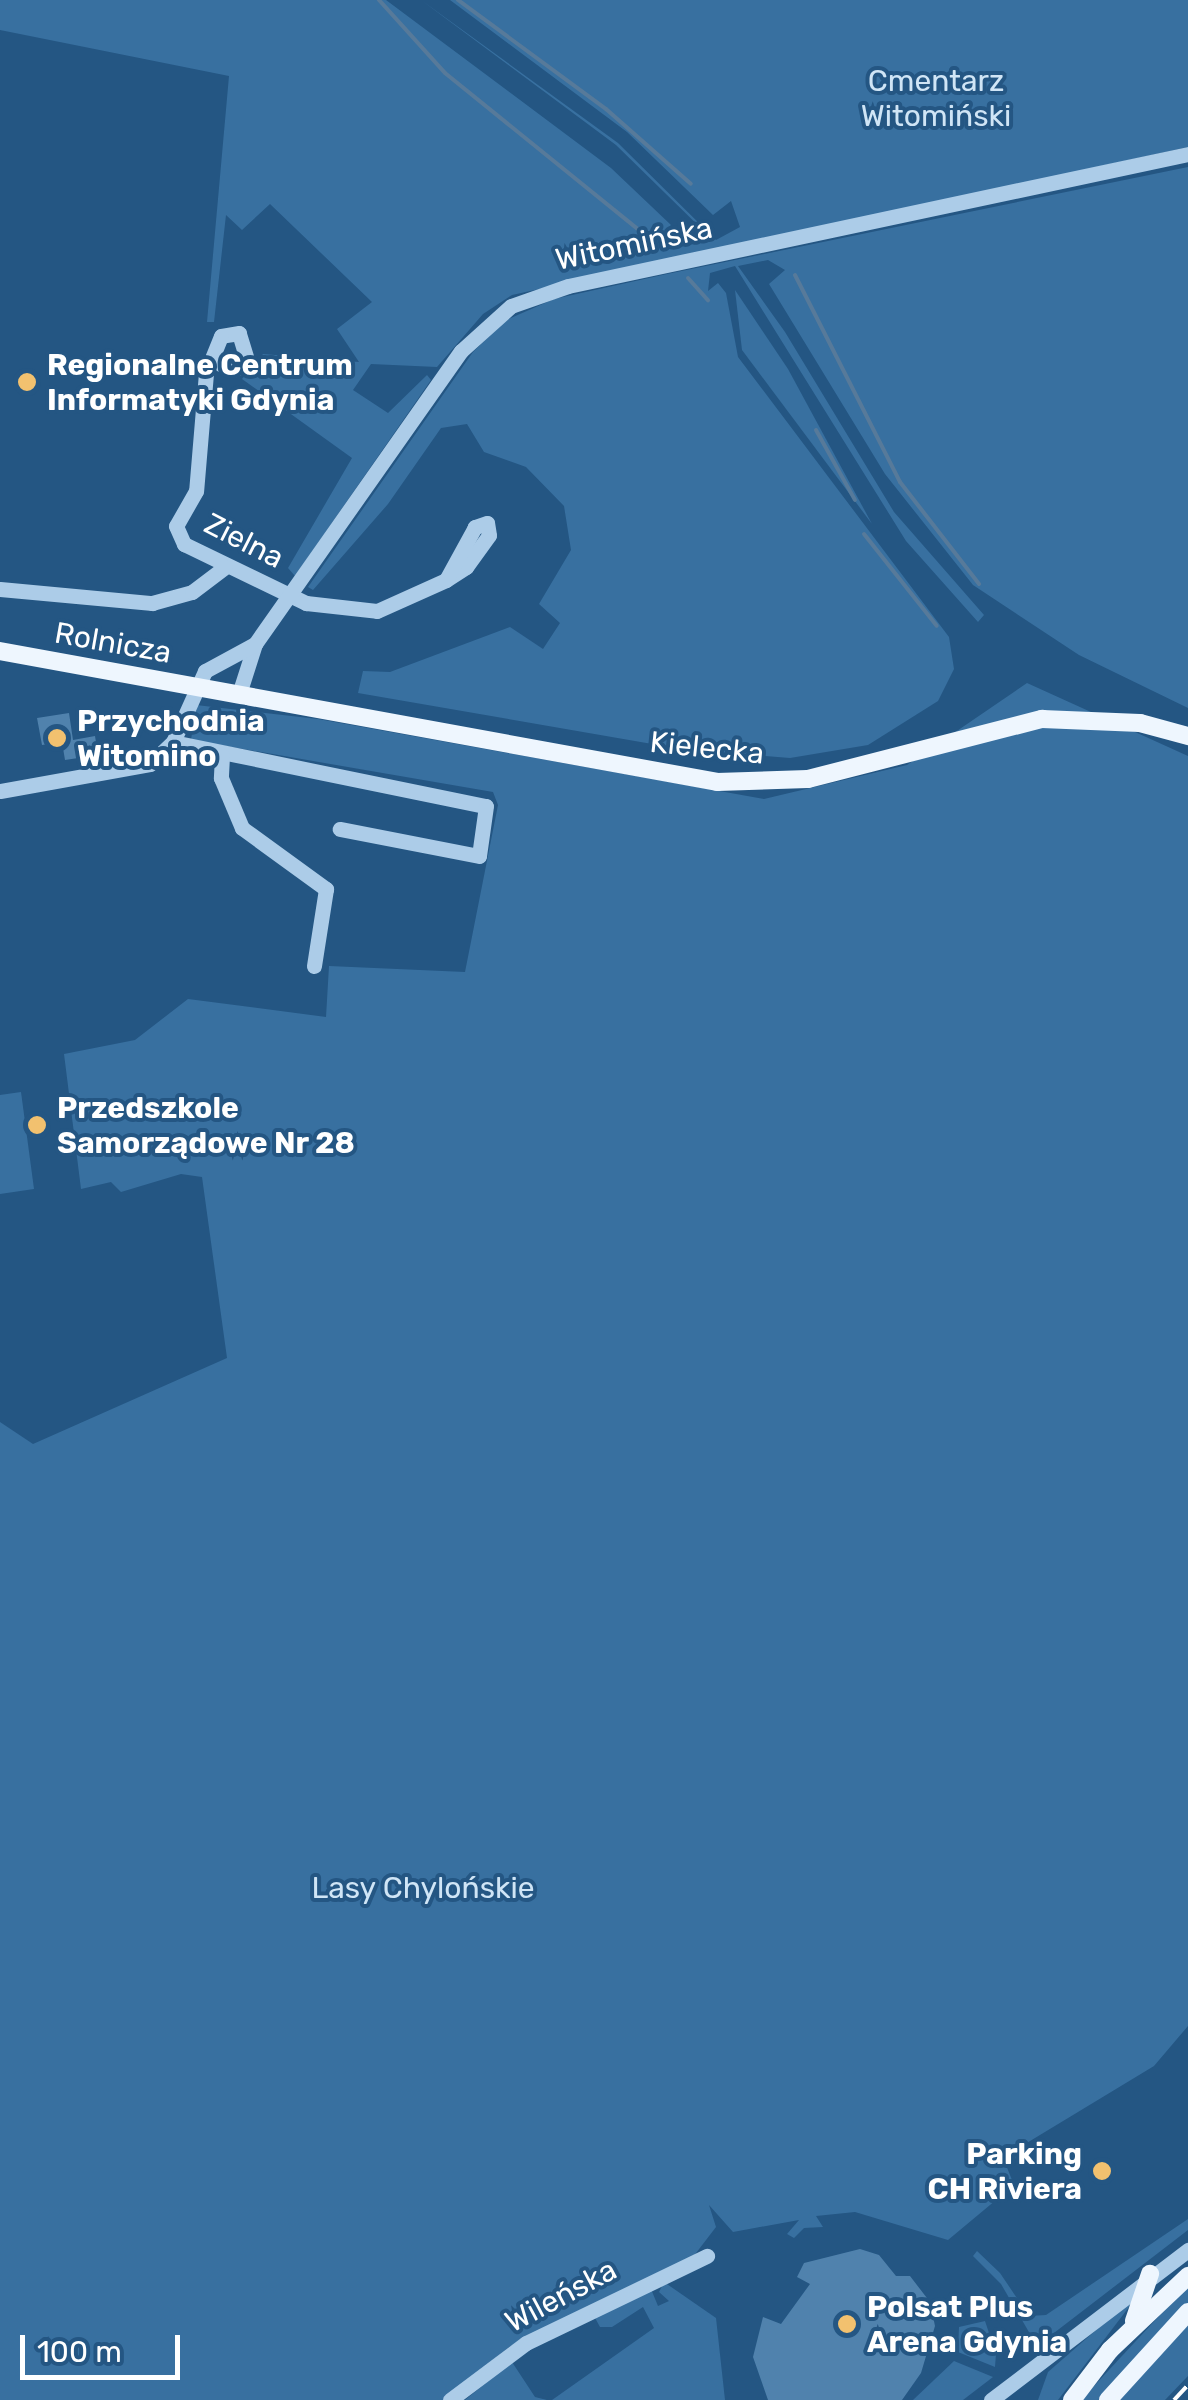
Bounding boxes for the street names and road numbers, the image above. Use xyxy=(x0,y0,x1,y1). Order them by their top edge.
street label: Witomińska xyxy=(552,210,716,278)
street label: Zielna xyxy=(198,506,290,576)
street label: Rolnicza xyxy=(52,615,174,671)
street label: Kielecka xyxy=(648,724,766,772)
street label: Wileńska xyxy=(499,2252,623,2340)

